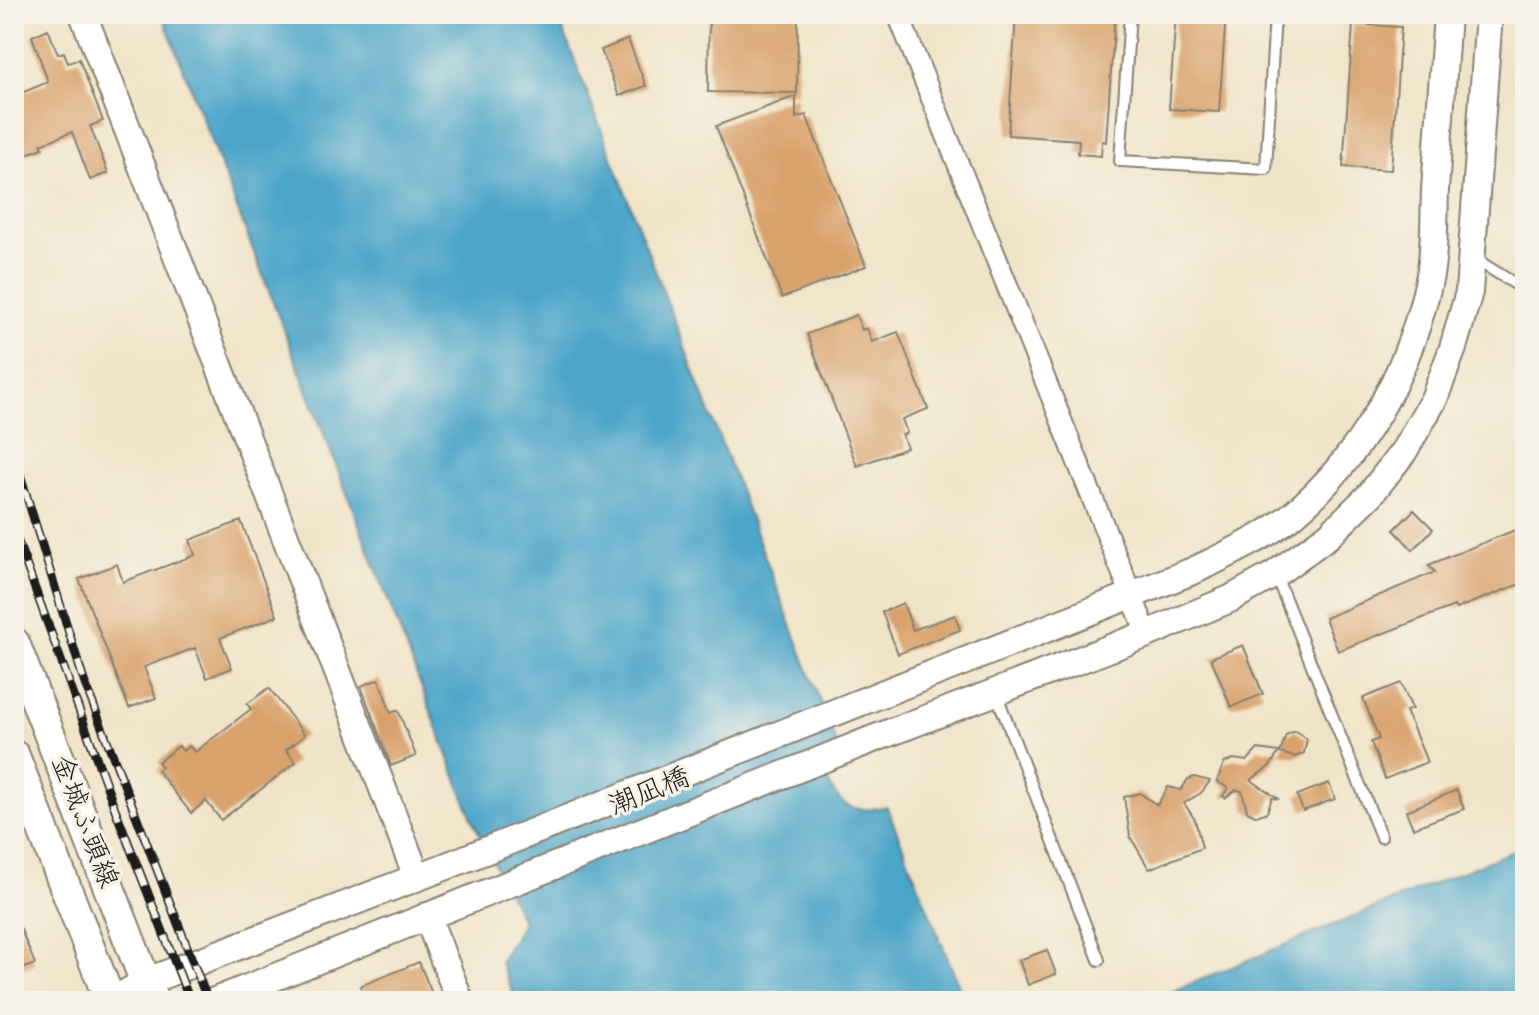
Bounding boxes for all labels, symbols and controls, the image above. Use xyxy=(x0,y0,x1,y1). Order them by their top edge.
street label: 金城ふ頭線 xyxy=(39,749,127,895)
street label: 潮凪橋 xyxy=(603,758,697,828)

